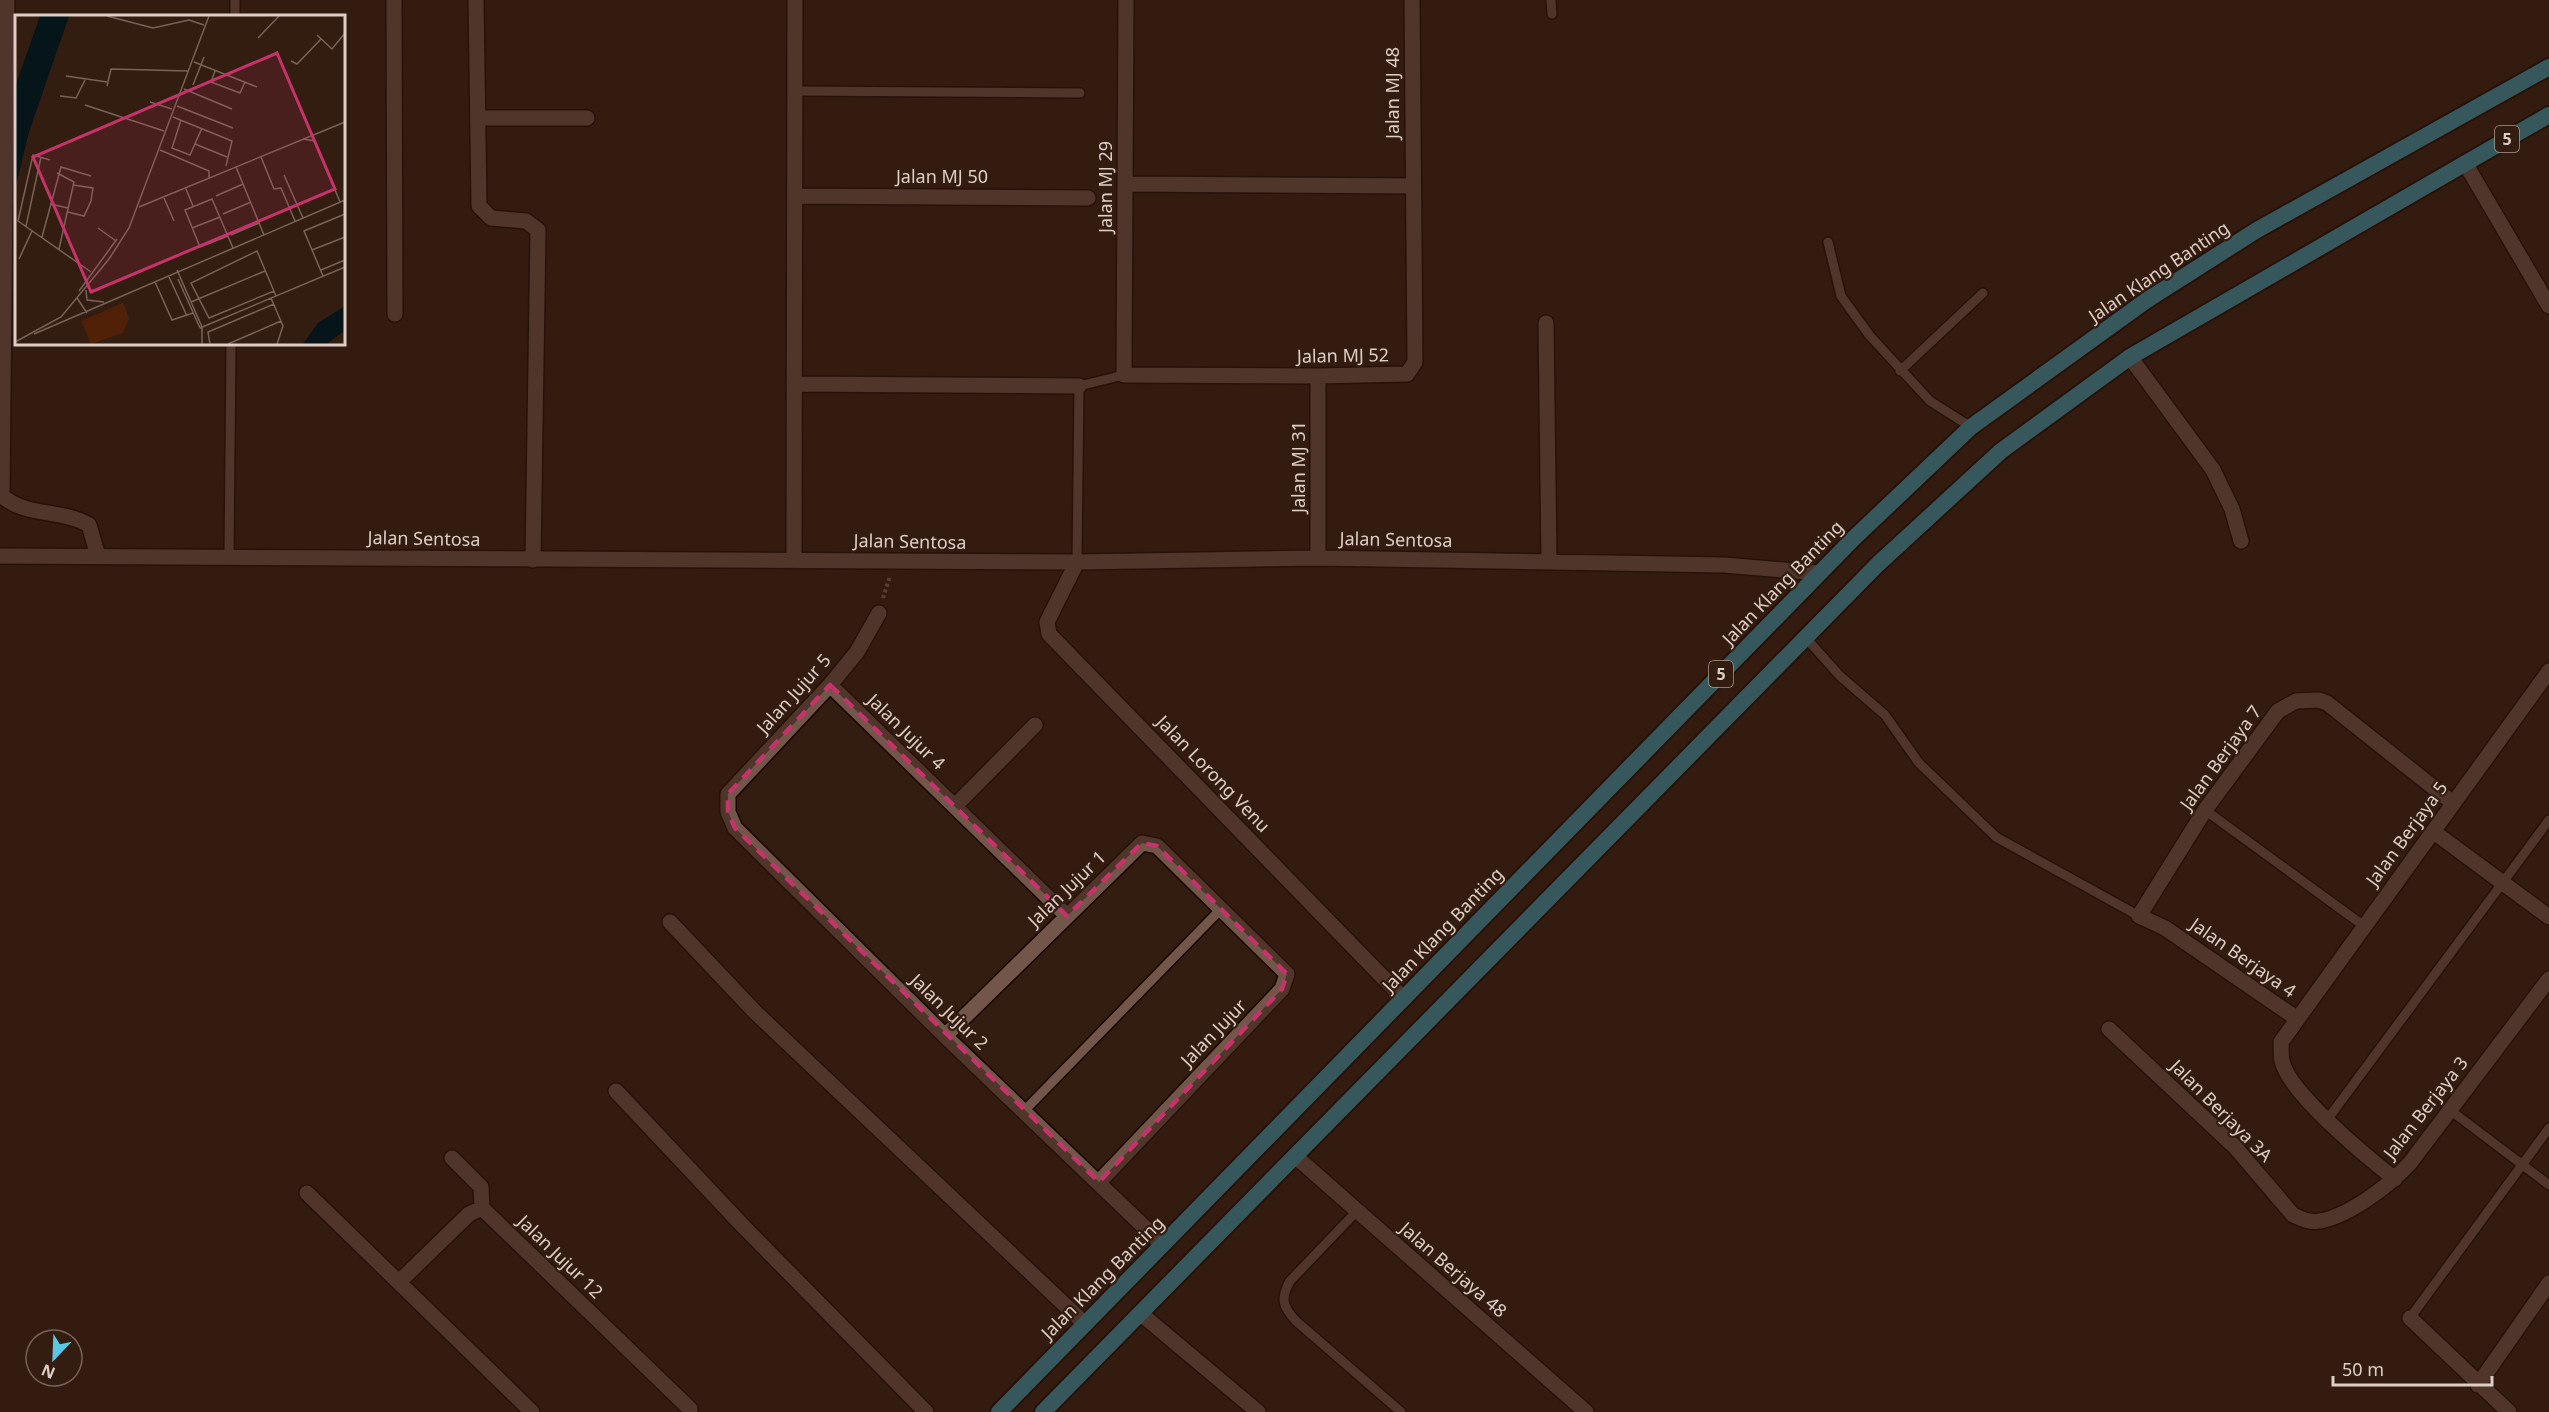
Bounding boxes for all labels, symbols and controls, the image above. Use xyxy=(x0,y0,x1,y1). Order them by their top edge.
inset map xyxy=(15,15,345,345)
street label: Jalan MJ 48 xyxy=(1380,47,1404,141)
road number: 5 xyxy=(2495,126,2519,152)
street label: Jalan MJ 29 xyxy=(1093,141,1117,235)
street label: Jalan MJ 50 xyxy=(894,164,988,188)
street label: Jalan Klang Banting xyxy=(2082,215,2233,328)
street label: Jalan MJ 52 xyxy=(1295,342,1389,368)
street label: Jalan MJ 31 xyxy=(1286,421,1310,515)
street label: Jalan Klang Banting xyxy=(1715,515,1848,651)
street label: Jalan Sentosa xyxy=(365,525,481,551)
street label: Jalan Sentosa xyxy=(1337,526,1453,552)
street label: Jalan Sentosa xyxy=(851,528,967,554)
street label: Jalan Jujur 5 xyxy=(750,648,836,740)
road number: 5 xyxy=(1709,661,1733,687)
street label: Jalan Jujur 4 xyxy=(861,687,951,775)
street label: Jalan Berjaya 7 xyxy=(2173,700,2266,816)
street label: Jalan Lorong Venu xyxy=(1150,708,1276,837)
street label: Jalan Berjaya 5 xyxy=(2359,776,2452,892)
street label: Jalan Jujur 1 xyxy=(1021,845,1111,933)
street label: Jalan Klang Banting xyxy=(1375,862,1508,998)
street label: Jalan Berjaya 4 xyxy=(2184,911,2301,1003)
street label: Jalan Jujur 2 xyxy=(904,967,994,1055)
street label: Jalan Jujur xyxy=(1174,993,1252,1073)
street label: Jalan Berjaya 3 xyxy=(2376,1051,2473,1165)
street label: Jalan Berjaya 3A xyxy=(2164,1053,2278,1167)
street label: Jalan Jujur 12 xyxy=(511,1208,609,1303)
street label: Jalan Klang Banting xyxy=(1034,1211,1169,1345)
street label: Jalan Berjaya 48 xyxy=(1394,1215,1512,1322)
north arrow xyxy=(24,1328,84,1388)
scale bar xyxy=(2333,1349,2492,1387)
text: 50 m xyxy=(2342,1357,2384,1381)
text: N xyxy=(38,1359,58,1384)

